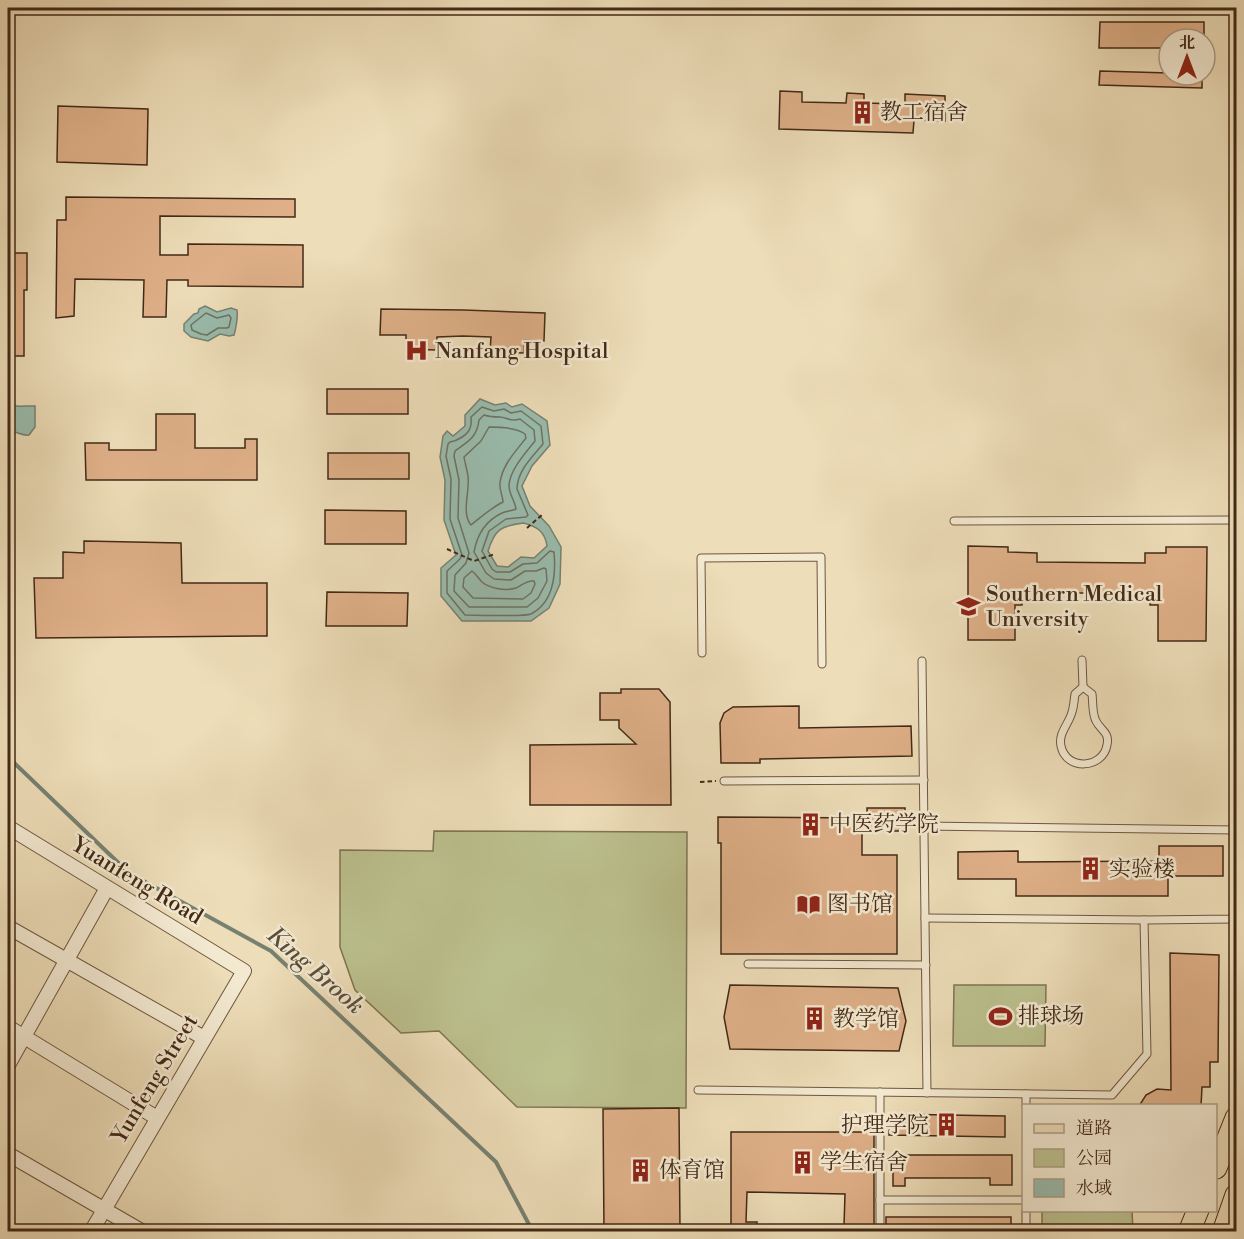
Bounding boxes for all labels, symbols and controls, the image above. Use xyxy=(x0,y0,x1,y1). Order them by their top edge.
north arrow xyxy=(1157,27,1217,87)
text: 北 xyxy=(1179,33,1195,53)
building icon: 教工宿舍 xyxy=(849,99,875,125)
place label: 教工宿舍 xyxy=(880,99,968,126)
hospital icon: Nanfang Hospital xyxy=(404,338,430,364)
place label: Nanfang Hospital xyxy=(435,338,609,365)
place label: Southern Medical University xyxy=(986,581,1163,633)
school or university icon: Southern Medical University xyxy=(955,594,981,620)
building icon: 中医药学院 xyxy=(798,811,824,837)
place label: 中医药学院 xyxy=(829,811,939,838)
street label: Yuanfeng Road xyxy=(66,831,208,931)
building icon: 实验楼 xyxy=(1078,856,1104,882)
place label: 实验楼 xyxy=(1109,856,1175,883)
library icon: 图书馆 xyxy=(796,891,822,917)
place label: 图书馆 xyxy=(827,891,893,918)
water label: King Brook xyxy=(260,921,370,1021)
sports icon: 排球场 xyxy=(987,1003,1013,1029)
place label: 排球场 xyxy=(1018,1003,1084,1030)
building icon: 教学馆 xyxy=(802,1006,828,1032)
place label: 教学馆 xyxy=(833,1006,899,1033)
street label: Yunfeng Street xyxy=(105,1009,204,1149)
legend xyxy=(1022,1104,1217,1212)
place label: 护理学院 xyxy=(841,1112,929,1139)
building icon: 护理学院 xyxy=(934,1112,960,1138)
text: 道路 xyxy=(1076,1117,1112,1140)
text: 公园 xyxy=(1076,1147,1112,1170)
building icon: 学生宿舍 xyxy=(789,1149,815,1175)
place label: 学生宿舍 xyxy=(820,1149,908,1176)
building icon: 体育馆 xyxy=(628,1157,654,1183)
place label: 体育馆 xyxy=(659,1157,725,1184)
text: 水域 xyxy=(1076,1177,1112,1200)

